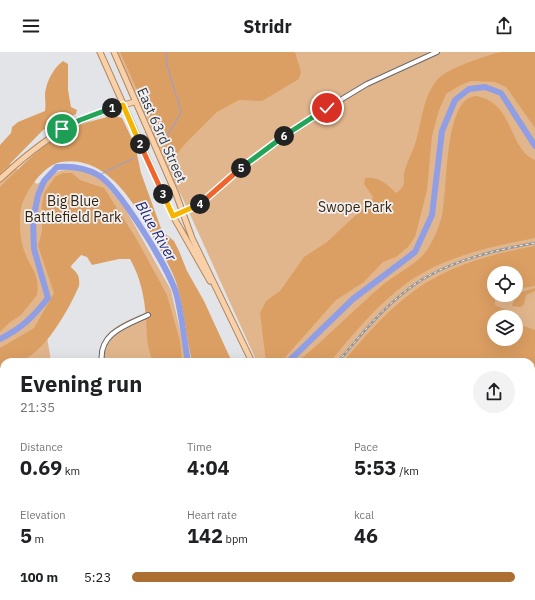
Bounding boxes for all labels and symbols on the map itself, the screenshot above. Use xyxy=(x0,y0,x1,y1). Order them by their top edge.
street label: East 63rd Street xyxy=(133,85,191,185)
pin xyxy=(310,91,344,125)
pin: 1 xyxy=(102,98,122,118)
pin xyxy=(45,112,79,146)
pin: 6 xyxy=(274,126,294,146)
pin: 2 xyxy=(130,134,150,154)
pin: 5 xyxy=(231,158,251,178)
pin: 3 xyxy=(153,184,173,204)
park label: Big Blue Battlefield Park xyxy=(24,192,122,226)
pin: 4 xyxy=(190,194,210,214)
water label: Blue River xyxy=(132,197,182,265)
park label: Swope Park xyxy=(318,198,393,216)

